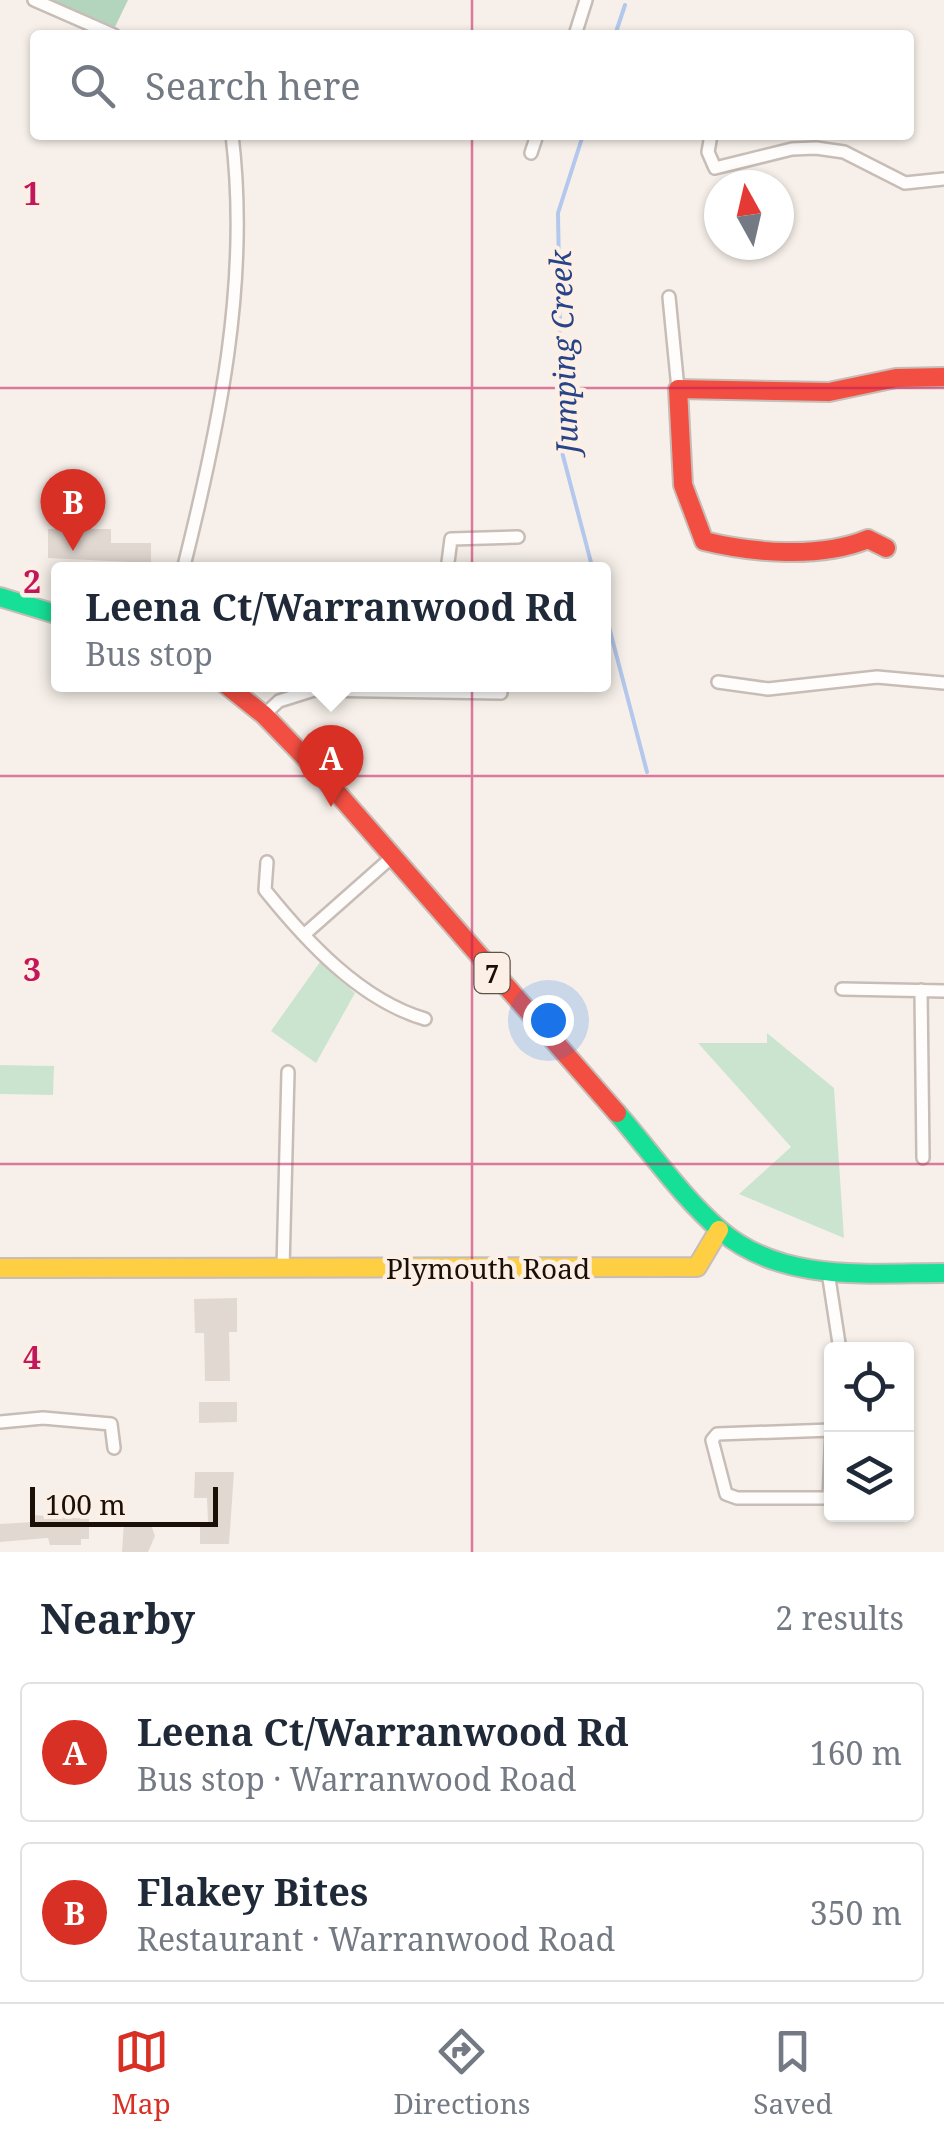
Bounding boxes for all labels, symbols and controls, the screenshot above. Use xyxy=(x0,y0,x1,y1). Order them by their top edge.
search box xyxy=(30,30,914,140)
icon: search xyxy=(65,58,120,113)
text: Search here xyxy=(145,59,361,111)
north arrow xyxy=(704,170,794,260)
text: 1 xyxy=(23,171,41,214)
water label: Jumping Creek xyxy=(539,249,587,459)
pin: B xyxy=(40,468,106,551)
text: 2 xyxy=(23,559,41,602)
popup xyxy=(51,562,611,692)
text: Leena Ct/Warranwood Rd xyxy=(85,580,577,632)
text: Bus stop xyxy=(85,632,213,675)
pin: A xyxy=(298,724,364,807)
text: 3 xyxy=(23,947,41,990)
road number: 7 xyxy=(474,953,510,993)
your location xyxy=(523,995,574,1046)
street label: Plymouth Road xyxy=(386,1249,590,1287)
text: 4 xyxy=(23,1335,41,1378)
map controls xyxy=(824,1342,914,1522)
button: locate xyxy=(824,1342,914,1432)
button: layers xyxy=(824,1432,914,1522)
scale bar xyxy=(30,1482,218,1526)
text: 100 m xyxy=(45,1485,126,1523)
text: Nearby xyxy=(40,1589,195,1646)
text: 2 results xyxy=(775,1596,904,1639)
text: Leena Ct/Warranwood Rd xyxy=(137,1705,629,1757)
text: A xyxy=(62,1731,87,1774)
text: 160 m xyxy=(810,1731,902,1774)
text: Bus stop · Warranwood Road xyxy=(137,1757,577,1800)
text: Flakey Bites xyxy=(137,1865,368,1917)
text: B xyxy=(64,1891,85,1934)
text: 350 m xyxy=(810,1891,902,1934)
text: Restaurant · Warranwood Road xyxy=(137,1917,615,1960)
tab: Map xyxy=(111,2024,171,2122)
tab: Directions xyxy=(393,2024,530,2122)
tab: Saved xyxy=(753,2024,833,2122)

